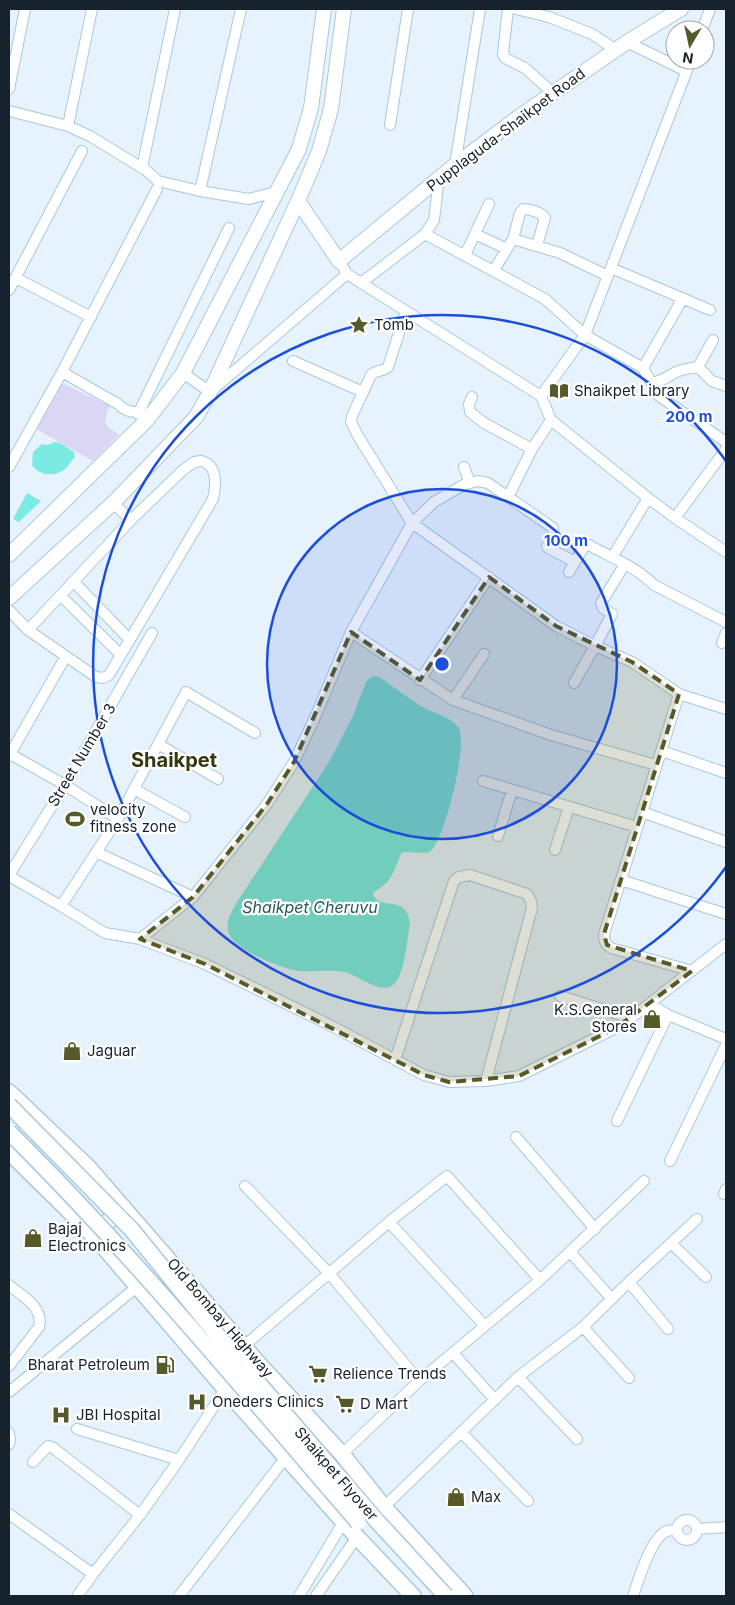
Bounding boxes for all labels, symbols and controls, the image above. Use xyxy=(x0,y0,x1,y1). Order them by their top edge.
north arrow xyxy=(665,20,715,70)
text: N xyxy=(681,49,694,68)
street label: Pupplaguda-Shaikpet Road xyxy=(423,64,589,195)
place icon: Tomb xyxy=(348,314,370,336)
place label: Tomb xyxy=(374,315,414,334)
library icon: Shaikpet Library xyxy=(548,380,570,402)
place label: Shaikpet Library xyxy=(574,381,690,400)
text: 200 m xyxy=(666,407,712,426)
text: 100 m xyxy=(544,531,588,550)
centre of rings xyxy=(433,655,451,673)
street label: Street Number 3 xyxy=(43,700,120,810)
district label: Shaikpet xyxy=(131,748,217,772)
place label: velocity fitness zone xyxy=(90,800,176,836)
sports icon: velocity fitness zone xyxy=(64,808,86,830)
water label: Shaikpet Cheruvu xyxy=(242,897,378,917)
place label: K.S.General Stores xyxy=(554,1000,637,1036)
shop icon: K.S.General Stores xyxy=(641,1008,663,1030)
shop icon: Jaguar xyxy=(61,1040,83,1062)
place label: Jaguar xyxy=(87,1041,136,1060)
place label: Bajaj Electronics xyxy=(48,1219,126,1255)
shop icon: Bajaj Electronics xyxy=(22,1227,44,1249)
street label: Old Bombay Highway xyxy=(163,1254,278,1382)
fuel station icon: Bharat Petroleum xyxy=(154,1354,176,1376)
place label: Bharat Petroleum xyxy=(28,1355,150,1374)
supermarket icon: Relience Trends xyxy=(307,1363,329,1385)
place label: Relience Trends xyxy=(333,1364,447,1383)
hospital icon: Oneders Clinics xyxy=(186,1391,208,1413)
place label: Oneders Clinics xyxy=(212,1392,324,1411)
supermarket icon: D Mart xyxy=(334,1393,356,1415)
place label: D Mart xyxy=(360,1394,408,1413)
hospital icon: JBI Hospital xyxy=(50,1404,72,1426)
place label: JBI Hospital xyxy=(76,1405,161,1424)
street label: Shaikpet Flyover xyxy=(291,1423,382,1525)
shop icon: Max xyxy=(445,1486,467,1508)
place label: Max xyxy=(471,1487,501,1506)

